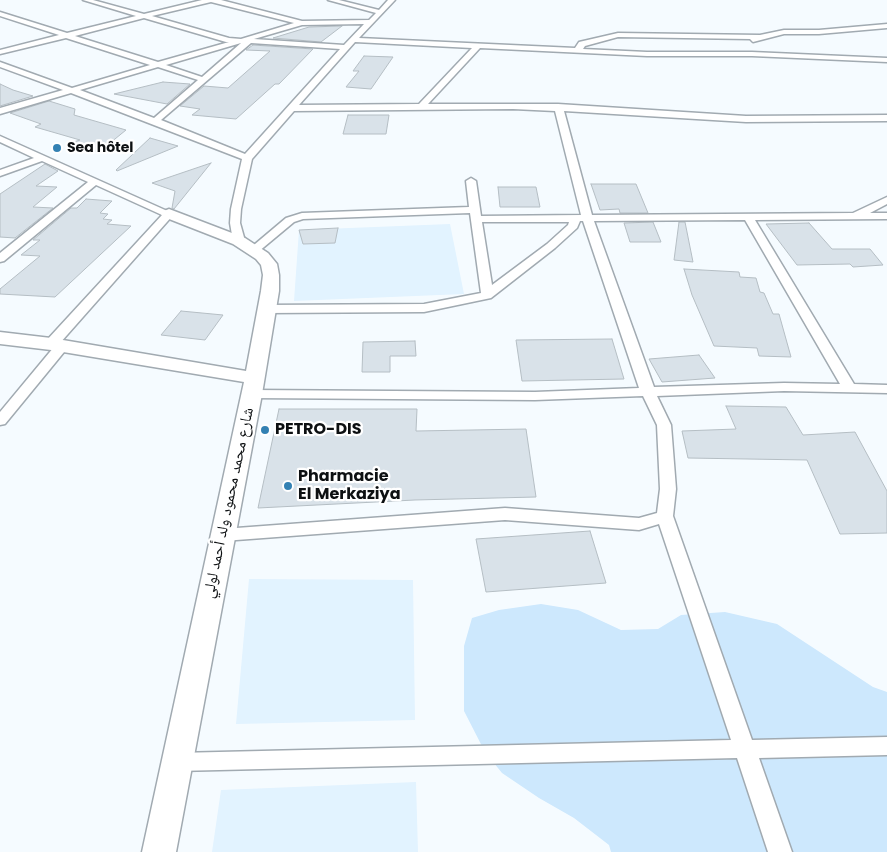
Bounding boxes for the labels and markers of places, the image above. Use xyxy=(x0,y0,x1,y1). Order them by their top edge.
place label: Sea hôtel xyxy=(67,140,133,156)
marker: Sea hôtel xyxy=(51,142,63,154)
place label: PETRO-DIS xyxy=(275,420,362,440)
marker: PETRO-DIS xyxy=(259,424,271,436)
place label: Pharmacie El Merkaziya xyxy=(298,467,401,505)
marker: Pharmacie El Merkaziya xyxy=(282,480,294,492)

